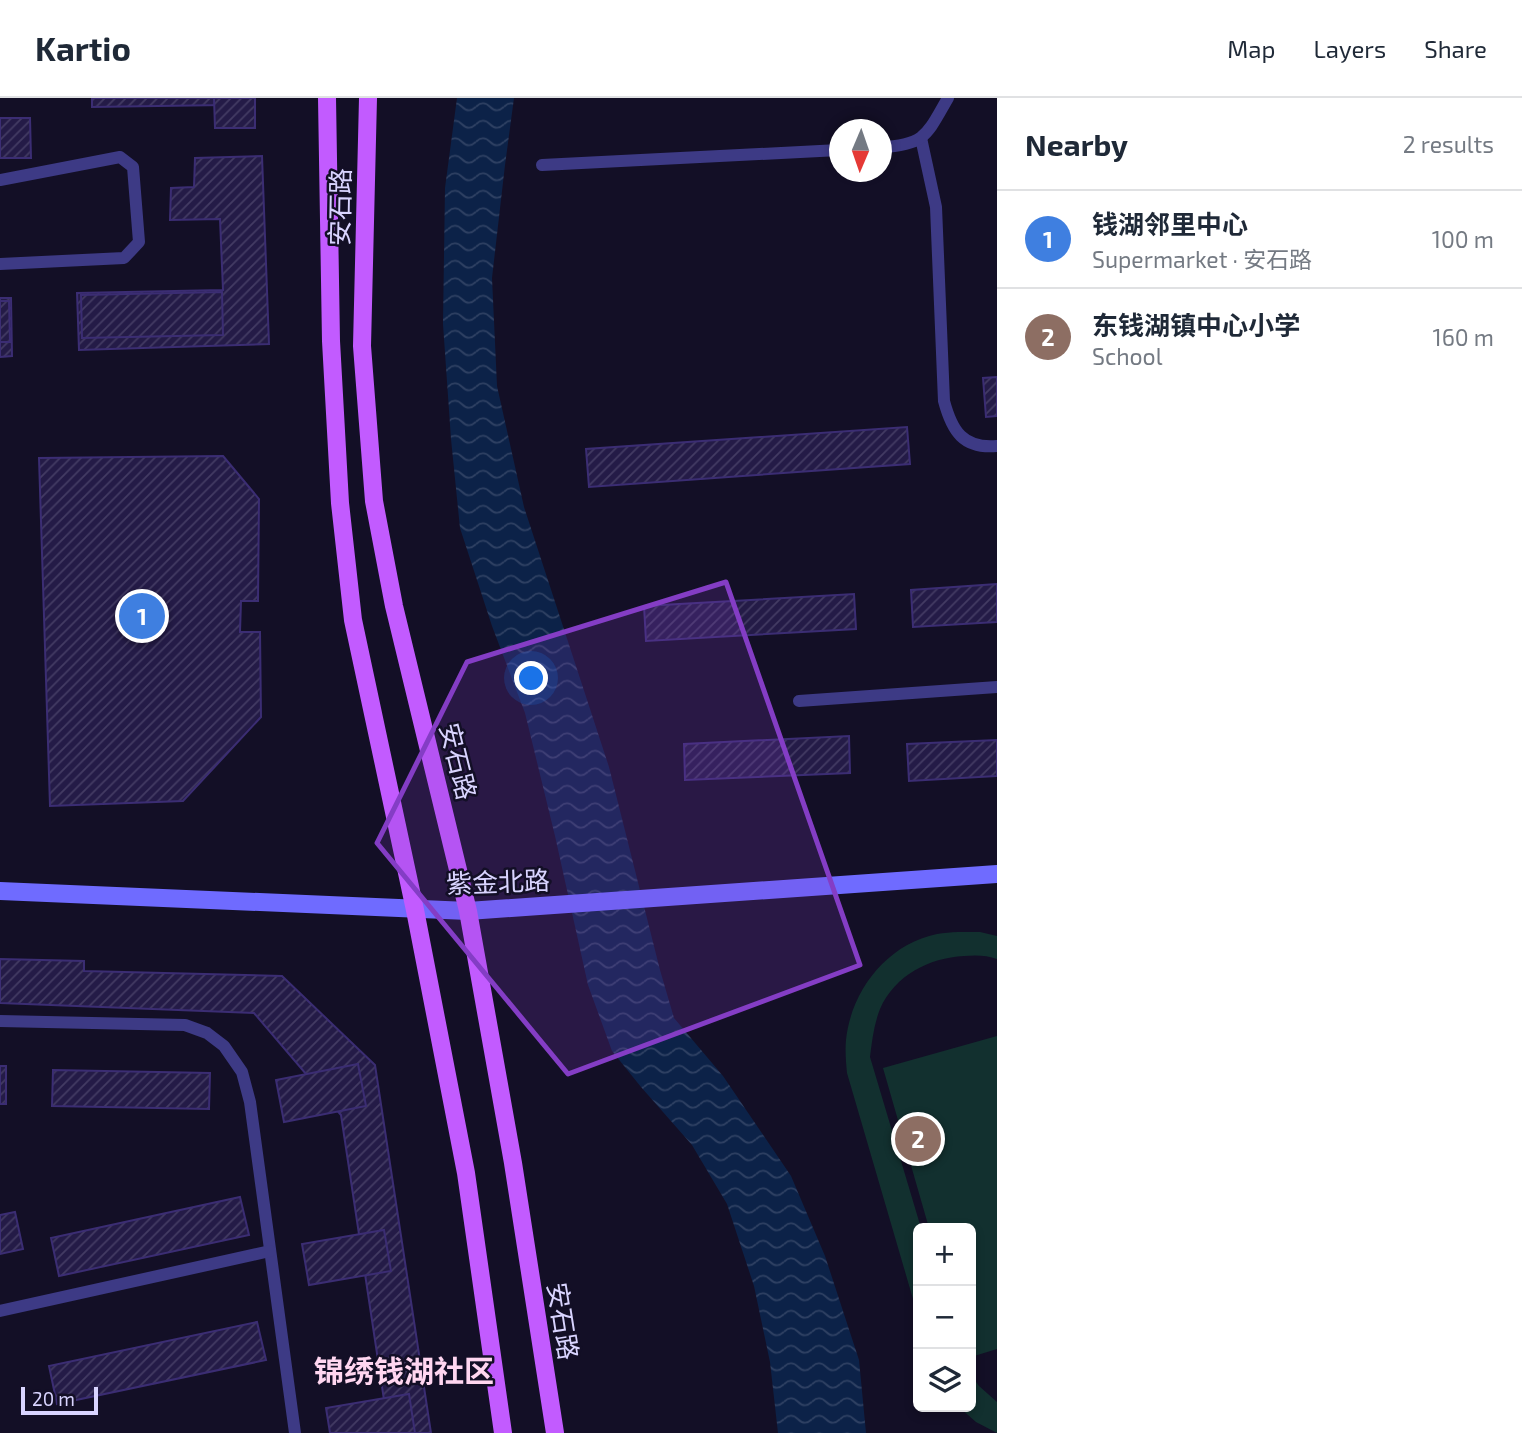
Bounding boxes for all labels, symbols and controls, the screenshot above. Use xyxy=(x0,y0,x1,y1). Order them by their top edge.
text: Kartio xyxy=(35,28,131,68)
text: Map xyxy=(1227,34,1275,63)
text: Layers xyxy=(1313,34,1386,63)
text: Share xyxy=(1424,34,1487,63)
north arrow xyxy=(829,119,892,182)
text: Nearby xyxy=(1025,126,1128,162)
text: 2 results xyxy=(1403,130,1494,158)
street label: 安石路 xyxy=(323,168,355,246)
text: 钱湖邻里中心 xyxy=(1092,208,1248,239)
text: 1 xyxy=(1043,225,1053,253)
text: 100 m xyxy=(1432,225,1494,253)
text: Supermarket · 安石路 xyxy=(1092,245,1312,273)
text: 东钱湖镇中心小学 xyxy=(1092,309,1300,340)
text: 2 xyxy=(1041,323,1055,351)
text: 160 m xyxy=(1433,323,1494,351)
text: School xyxy=(1092,342,1162,370)
pin: 1 xyxy=(119,590,165,642)
your location xyxy=(514,661,548,695)
street label: 安石路 xyxy=(435,719,483,803)
street label: 紫金北路 xyxy=(445,864,551,898)
pin: 2 xyxy=(895,1113,941,1165)
map controls xyxy=(913,1223,976,1412)
button: + xyxy=(913,1223,976,1286)
street label: 安石路 xyxy=(543,1280,585,1362)
button: − xyxy=(913,1286,976,1349)
button: layers xyxy=(913,1349,976,1412)
district label: 锦绣钱湖社区 xyxy=(314,1352,494,1388)
scale bar xyxy=(21,1384,98,1416)
text: 20 m xyxy=(32,1387,75,1410)

